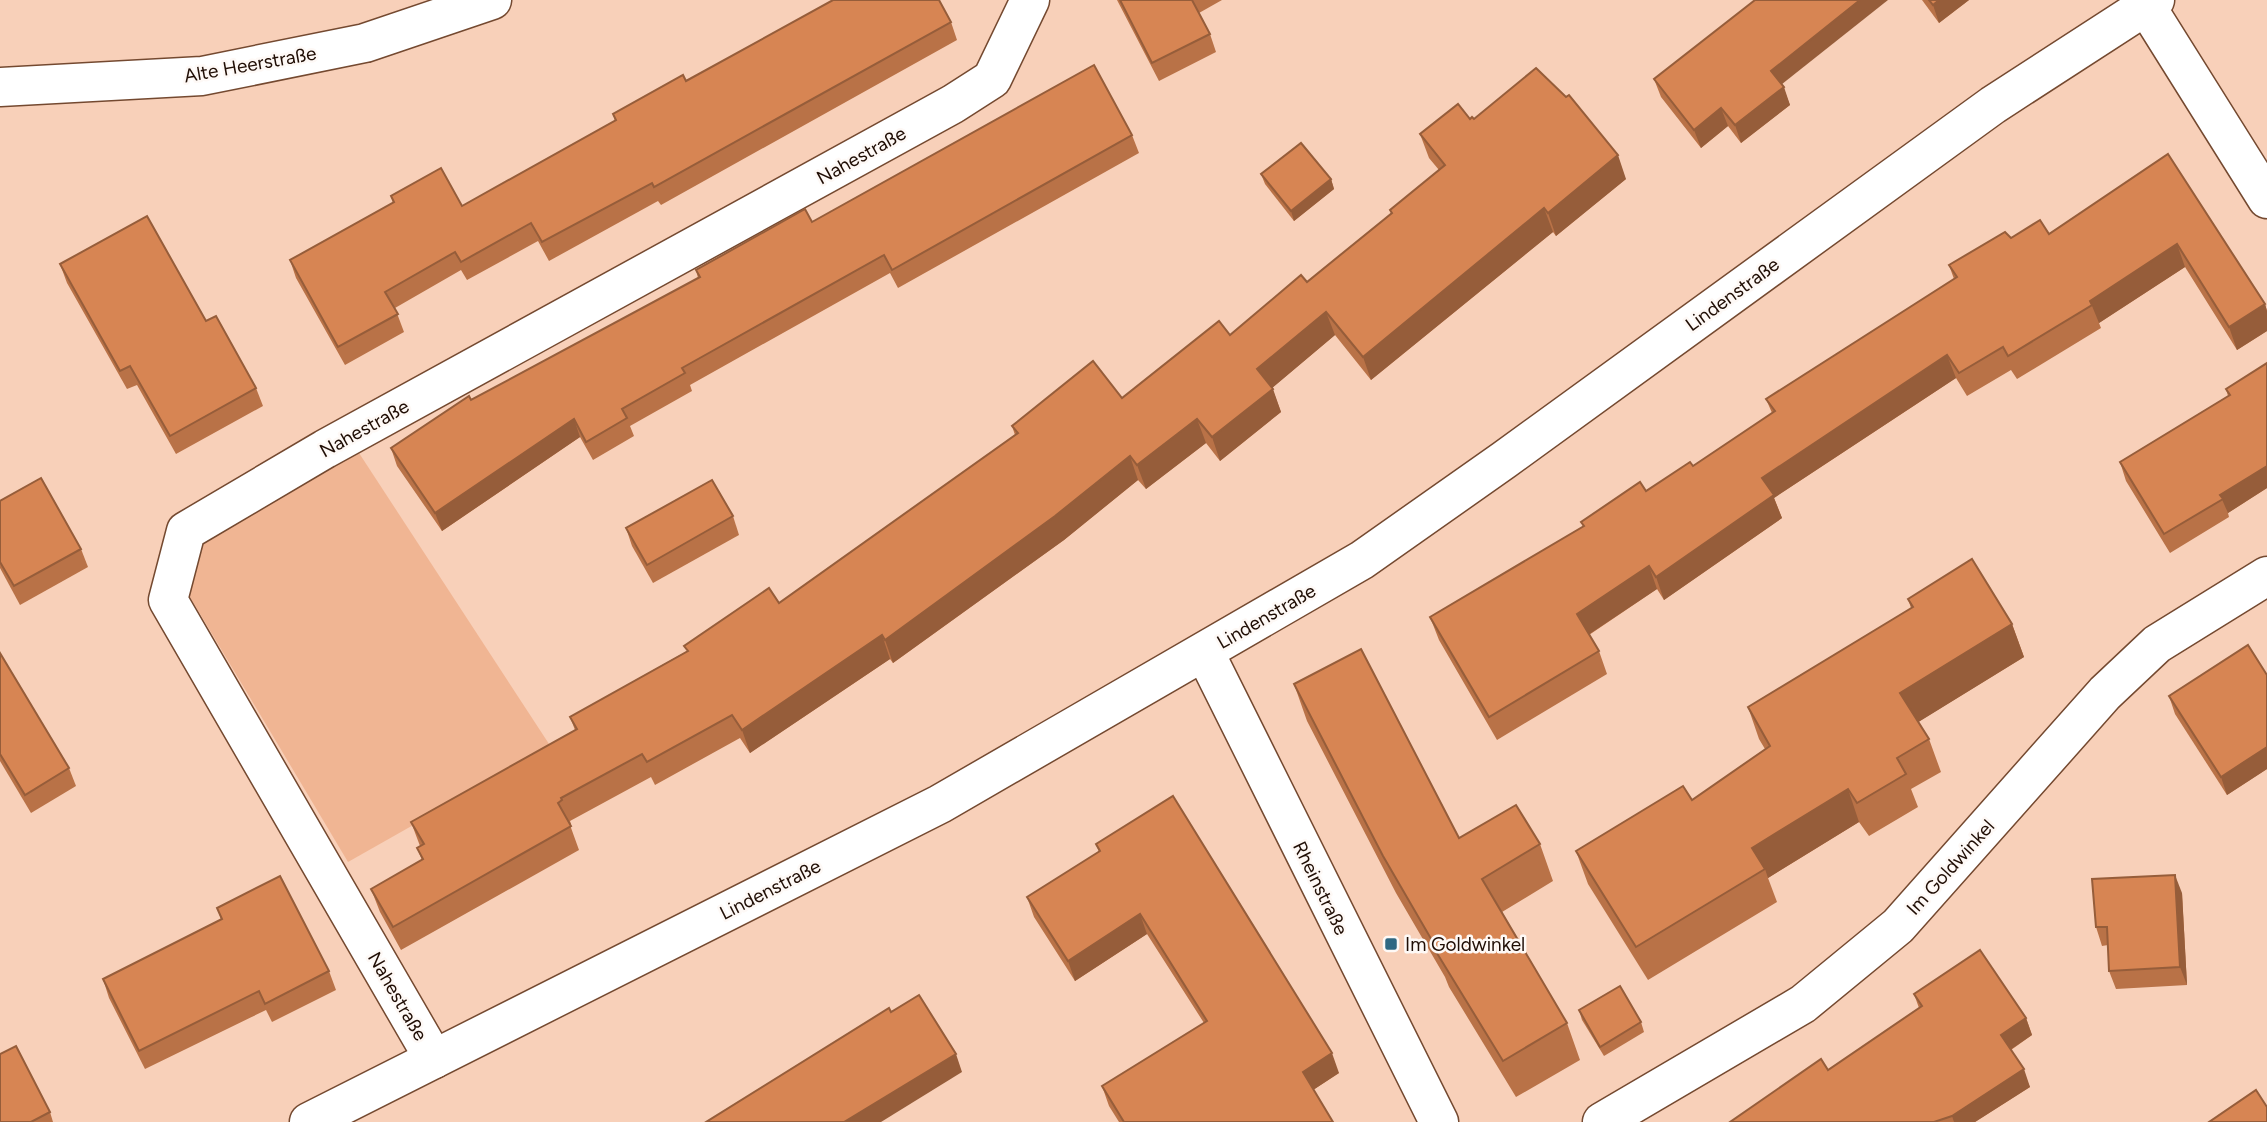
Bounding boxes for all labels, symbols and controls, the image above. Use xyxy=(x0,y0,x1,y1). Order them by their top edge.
street label: Alte Heerstraße xyxy=(182,42,318,87)
street label: Nahestraße xyxy=(813,121,910,189)
street label: Lindenstraße xyxy=(1681,253,1784,336)
street label: Nahestraße xyxy=(316,394,413,462)
street label: Lindenstraße xyxy=(1213,579,1320,654)
street label: Im Goldwinkel xyxy=(1902,815,1999,920)
street label: Rheinstraße xyxy=(1288,838,1353,939)
street label: Lindenstraße xyxy=(716,854,825,925)
place label: Im Goldwinkel xyxy=(1405,933,1525,956)
marker: Im Goldwinkel xyxy=(1383,936,1399,952)
street label: Nahestraße xyxy=(363,948,432,1045)

